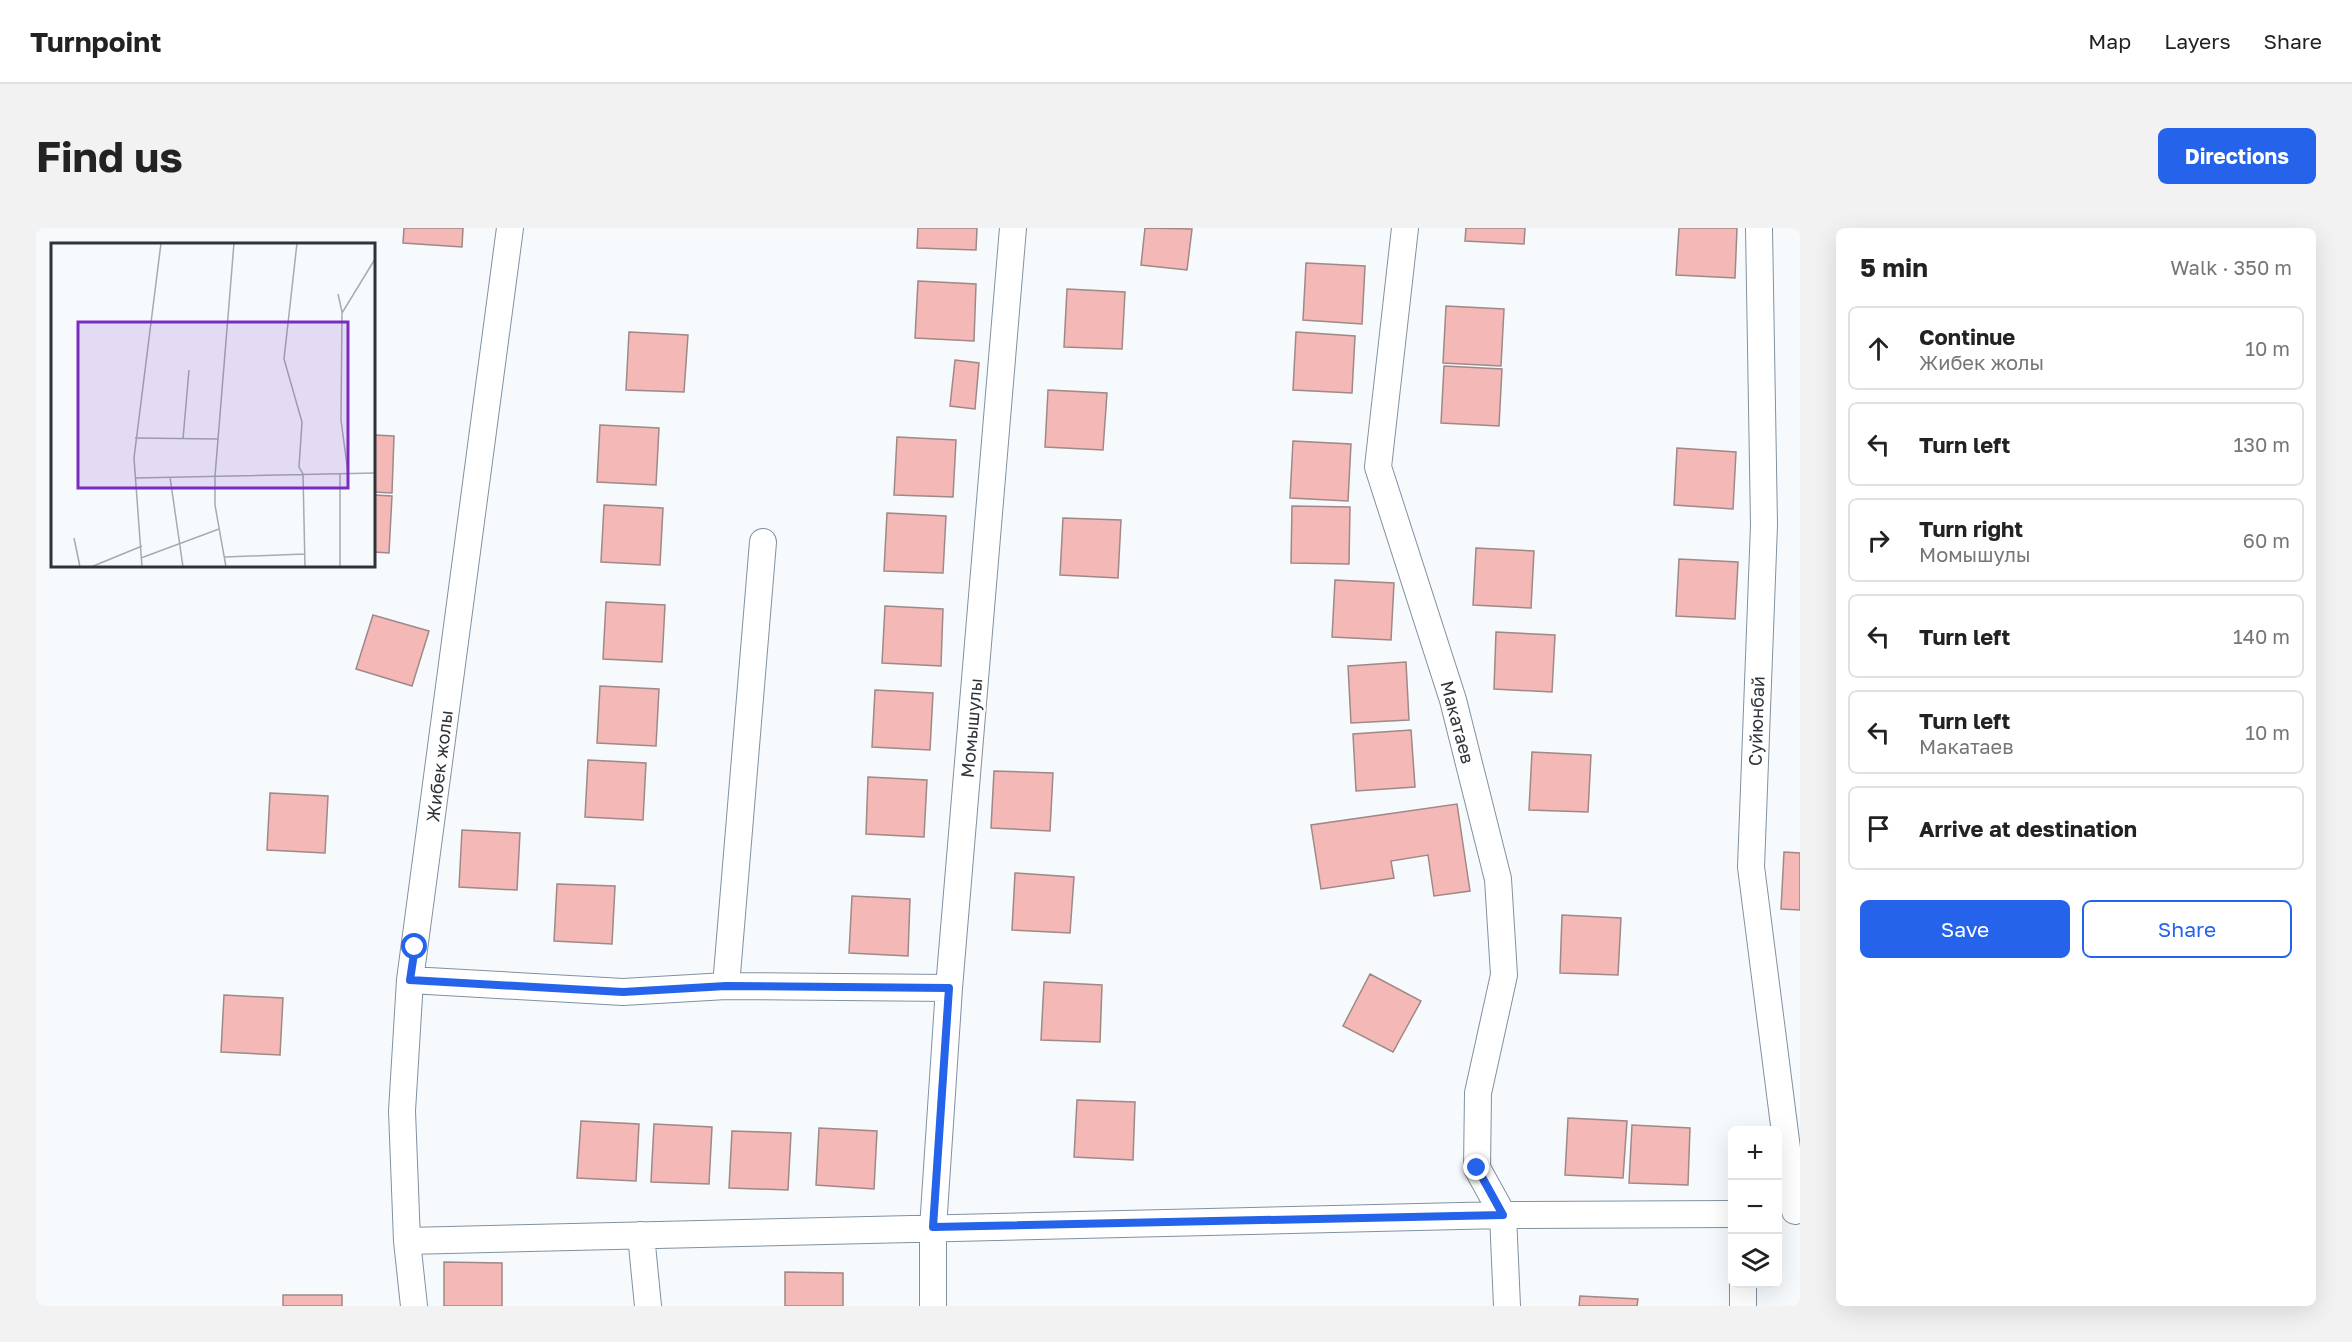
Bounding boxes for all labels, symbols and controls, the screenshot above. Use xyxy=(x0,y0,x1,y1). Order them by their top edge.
text: Turnpoint xyxy=(30,25,161,58)
text: Map xyxy=(2088,28,2131,54)
text: Layers xyxy=(2164,28,2231,54)
text: Share xyxy=(2264,28,2322,54)
button: Directions xyxy=(2158,128,2316,184)
text: Find us xyxy=(36,131,183,181)
inset map xyxy=(51,243,375,567)
text: 5 min xyxy=(1860,252,1928,283)
text: Walk · 350 m xyxy=(2170,255,2292,279)
text: Continue xyxy=(1919,323,2015,350)
icon: ahead xyxy=(1862,332,1895,365)
text: 10 m xyxy=(2245,336,2290,360)
text: Жибек жолы xyxy=(1919,350,2044,374)
icon: left xyxy=(1862,428,1895,461)
text: Turn left xyxy=(1919,431,2010,458)
text: 130 m xyxy=(2234,432,2290,456)
text: Turn right xyxy=(1919,515,2023,542)
icon: right xyxy=(1862,524,1895,557)
text: 60 m xyxy=(2243,528,2290,552)
text: Момышулы xyxy=(1919,542,2031,566)
icon: left xyxy=(1862,620,1895,653)
text: Turn left xyxy=(1919,623,2010,650)
text: 140 m xyxy=(2233,624,2290,648)
street label: Суйюнбай xyxy=(1743,676,1769,766)
street label: Момышулы xyxy=(956,677,986,779)
street label: Макатаев xyxy=(1436,678,1480,766)
text: Turn left xyxy=(1919,707,2010,734)
street label: Жибек жолы xyxy=(421,709,457,823)
icon: left xyxy=(1862,716,1895,749)
text: 10 m xyxy=(2245,720,2290,744)
text: Макатаев xyxy=(1919,734,2014,758)
icon: arrive xyxy=(1862,812,1895,845)
text: Arrive at destination xyxy=(1919,815,2137,842)
button: Save xyxy=(1860,900,2070,958)
button: Share xyxy=(2082,900,2292,958)
route start xyxy=(401,933,427,959)
map controls xyxy=(1728,1126,1782,1288)
button: + xyxy=(1728,1126,1782,1180)
route end xyxy=(1463,1154,1489,1180)
button: − xyxy=(1728,1180,1782,1234)
button: layers xyxy=(1728,1234,1782,1288)

